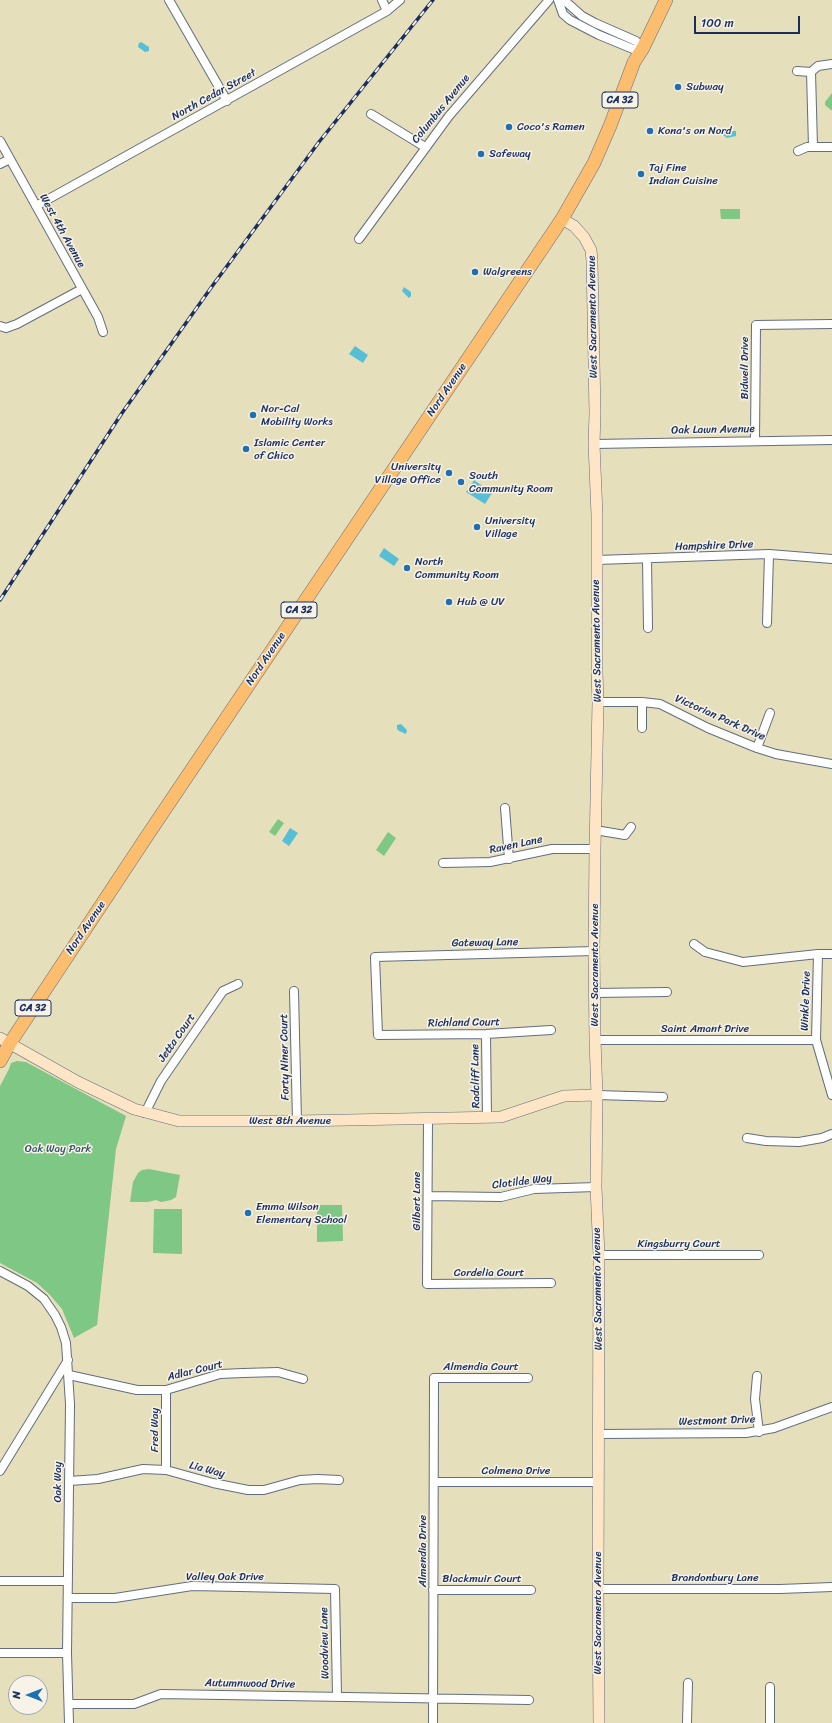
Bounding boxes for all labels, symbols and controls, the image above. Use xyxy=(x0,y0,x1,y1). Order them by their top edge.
scale bar xyxy=(696,8,802,34)
text: 100 m xyxy=(701,12,734,34)
street label: North Cedar Street xyxy=(170,66,258,124)
street label: Columbus Avenue xyxy=(409,72,473,146)
place label: Subway xyxy=(686,80,724,94)
marker: Subway xyxy=(673,82,683,92)
road number: CA 32 xyxy=(602,92,638,108)
place label: Coco's Ramen xyxy=(517,120,585,134)
marker: Coco's Ramen xyxy=(504,122,514,132)
place label: Kona's on Nord xyxy=(658,124,732,138)
marker: Kona's on Nord xyxy=(645,126,655,136)
place label: Safeway xyxy=(489,147,531,161)
marker: Safeway xyxy=(476,149,486,159)
place label: Taj Fine Indian Cuisine xyxy=(649,161,718,187)
marker: Taj Fine Indian Cuisine xyxy=(636,169,646,179)
street label: West 4th Avenue xyxy=(36,192,88,270)
street label: West Sacramento Avenue xyxy=(585,255,601,379)
place label: Walgreens xyxy=(483,265,532,279)
marker: Walgreens xyxy=(470,267,480,277)
street label: Bidwell Drive xyxy=(738,336,752,400)
street label: Nord Avenue xyxy=(424,361,470,419)
place label: Nor-Cal Mobility Works xyxy=(261,402,333,428)
marker: Nor-Cal Mobility Works xyxy=(248,410,258,420)
street label: Oak Lawn Avenue xyxy=(671,423,755,437)
place label: Islamic Center of Chico xyxy=(254,436,325,462)
marker: Islamic Center of Chico xyxy=(241,444,251,454)
place label: University Village Office xyxy=(375,460,441,486)
marker: University Village Office xyxy=(444,468,454,478)
place label: South Community Room xyxy=(469,469,553,495)
marker: South Community Room xyxy=(456,477,466,487)
place label: University Village xyxy=(485,514,535,540)
marker: University Village xyxy=(472,522,482,532)
street label: Hampshire Drive xyxy=(675,538,753,554)
place label: North Community Room xyxy=(415,555,499,581)
marker: North Community Room xyxy=(402,563,412,573)
street label: West Sacramento Avenue xyxy=(589,579,605,703)
place label: Hub @ UV xyxy=(457,595,505,609)
marker: Hub @ UV xyxy=(444,597,454,607)
road number: CA 32 xyxy=(281,602,317,618)
street label: Nord Avenue xyxy=(243,630,289,688)
street label: Victorian Park Drive xyxy=(673,692,767,744)
street label: Raven Lane xyxy=(488,833,544,857)
street label: Nord Avenue xyxy=(63,899,109,957)
street label: West Sacramento Avenue xyxy=(588,904,602,1026)
street label: Gateway Lane xyxy=(452,936,518,950)
street label: Winkle Drive xyxy=(798,971,814,1031)
road number: CA 32 xyxy=(15,1000,51,1016)
street label: Jetta Court xyxy=(156,1011,198,1065)
street label: Forty Niner Court xyxy=(278,1014,292,1100)
street label: Richland Court xyxy=(428,1016,500,1030)
street label: Saint Amant Drive xyxy=(661,1022,749,1036)
street label: Radcliff Lane xyxy=(469,1044,483,1108)
street label: West 8th Avenue xyxy=(249,1114,331,1128)
park label: Oak Way Park xyxy=(25,1142,91,1156)
street label: Gilbert Lane xyxy=(410,1172,424,1230)
street label: Clotilde Way xyxy=(491,1172,553,1192)
place label: Emma Wilson Elementary School xyxy=(256,1200,347,1226)
marker: Emma Wilson Elementary School xyxy=(243,1208,253,1218)
street label: West Sacramento Avenue xyxy=(590,1227,606,1351)
street label: Kingsburry Court xyxy=(638,1237,720,1251)
street label: Cordelia Court xyxy=(454,1266,524,1280)
street label: Adlar Court xyxy=(166,1358,224,1384)
street label: Almendia Court xyxy=(443,1360,519,1374)
street label: Fred Way xyxy=(148,1408,162,1452)
street label: Westmont Drive xyxy=(679,1413,755,1429)
street label: Lia Way xyxy=(188,1459,226,1481)
street label: Oak Way xyxy=(51,1461,65,1503)
street label: Colmena Drive xyxy=(482,1464,550,1478)
street label: Almendia Drive xyxy=(416,1515,430,1587)
street label: West Sacramento Avenue xyxy=(591,1552,605,1674)
street label: Valley Oak Drive xyxy=(186,1570,264,1584)
street label: Brandonbury Lane xyxy=(671,1571,759,1585)
street label: Blackmuir Court xyxy=(442,1572,522,1586)
street label: Woodview Lane xyxy=(318,1607,332,1679)
north arrow xyxy=(8,1675,48,1715)
street label: Autumnwood Drive xyxy=(205,1677,295,1691)
text: N xyxy=(7,1691,26,1699)

